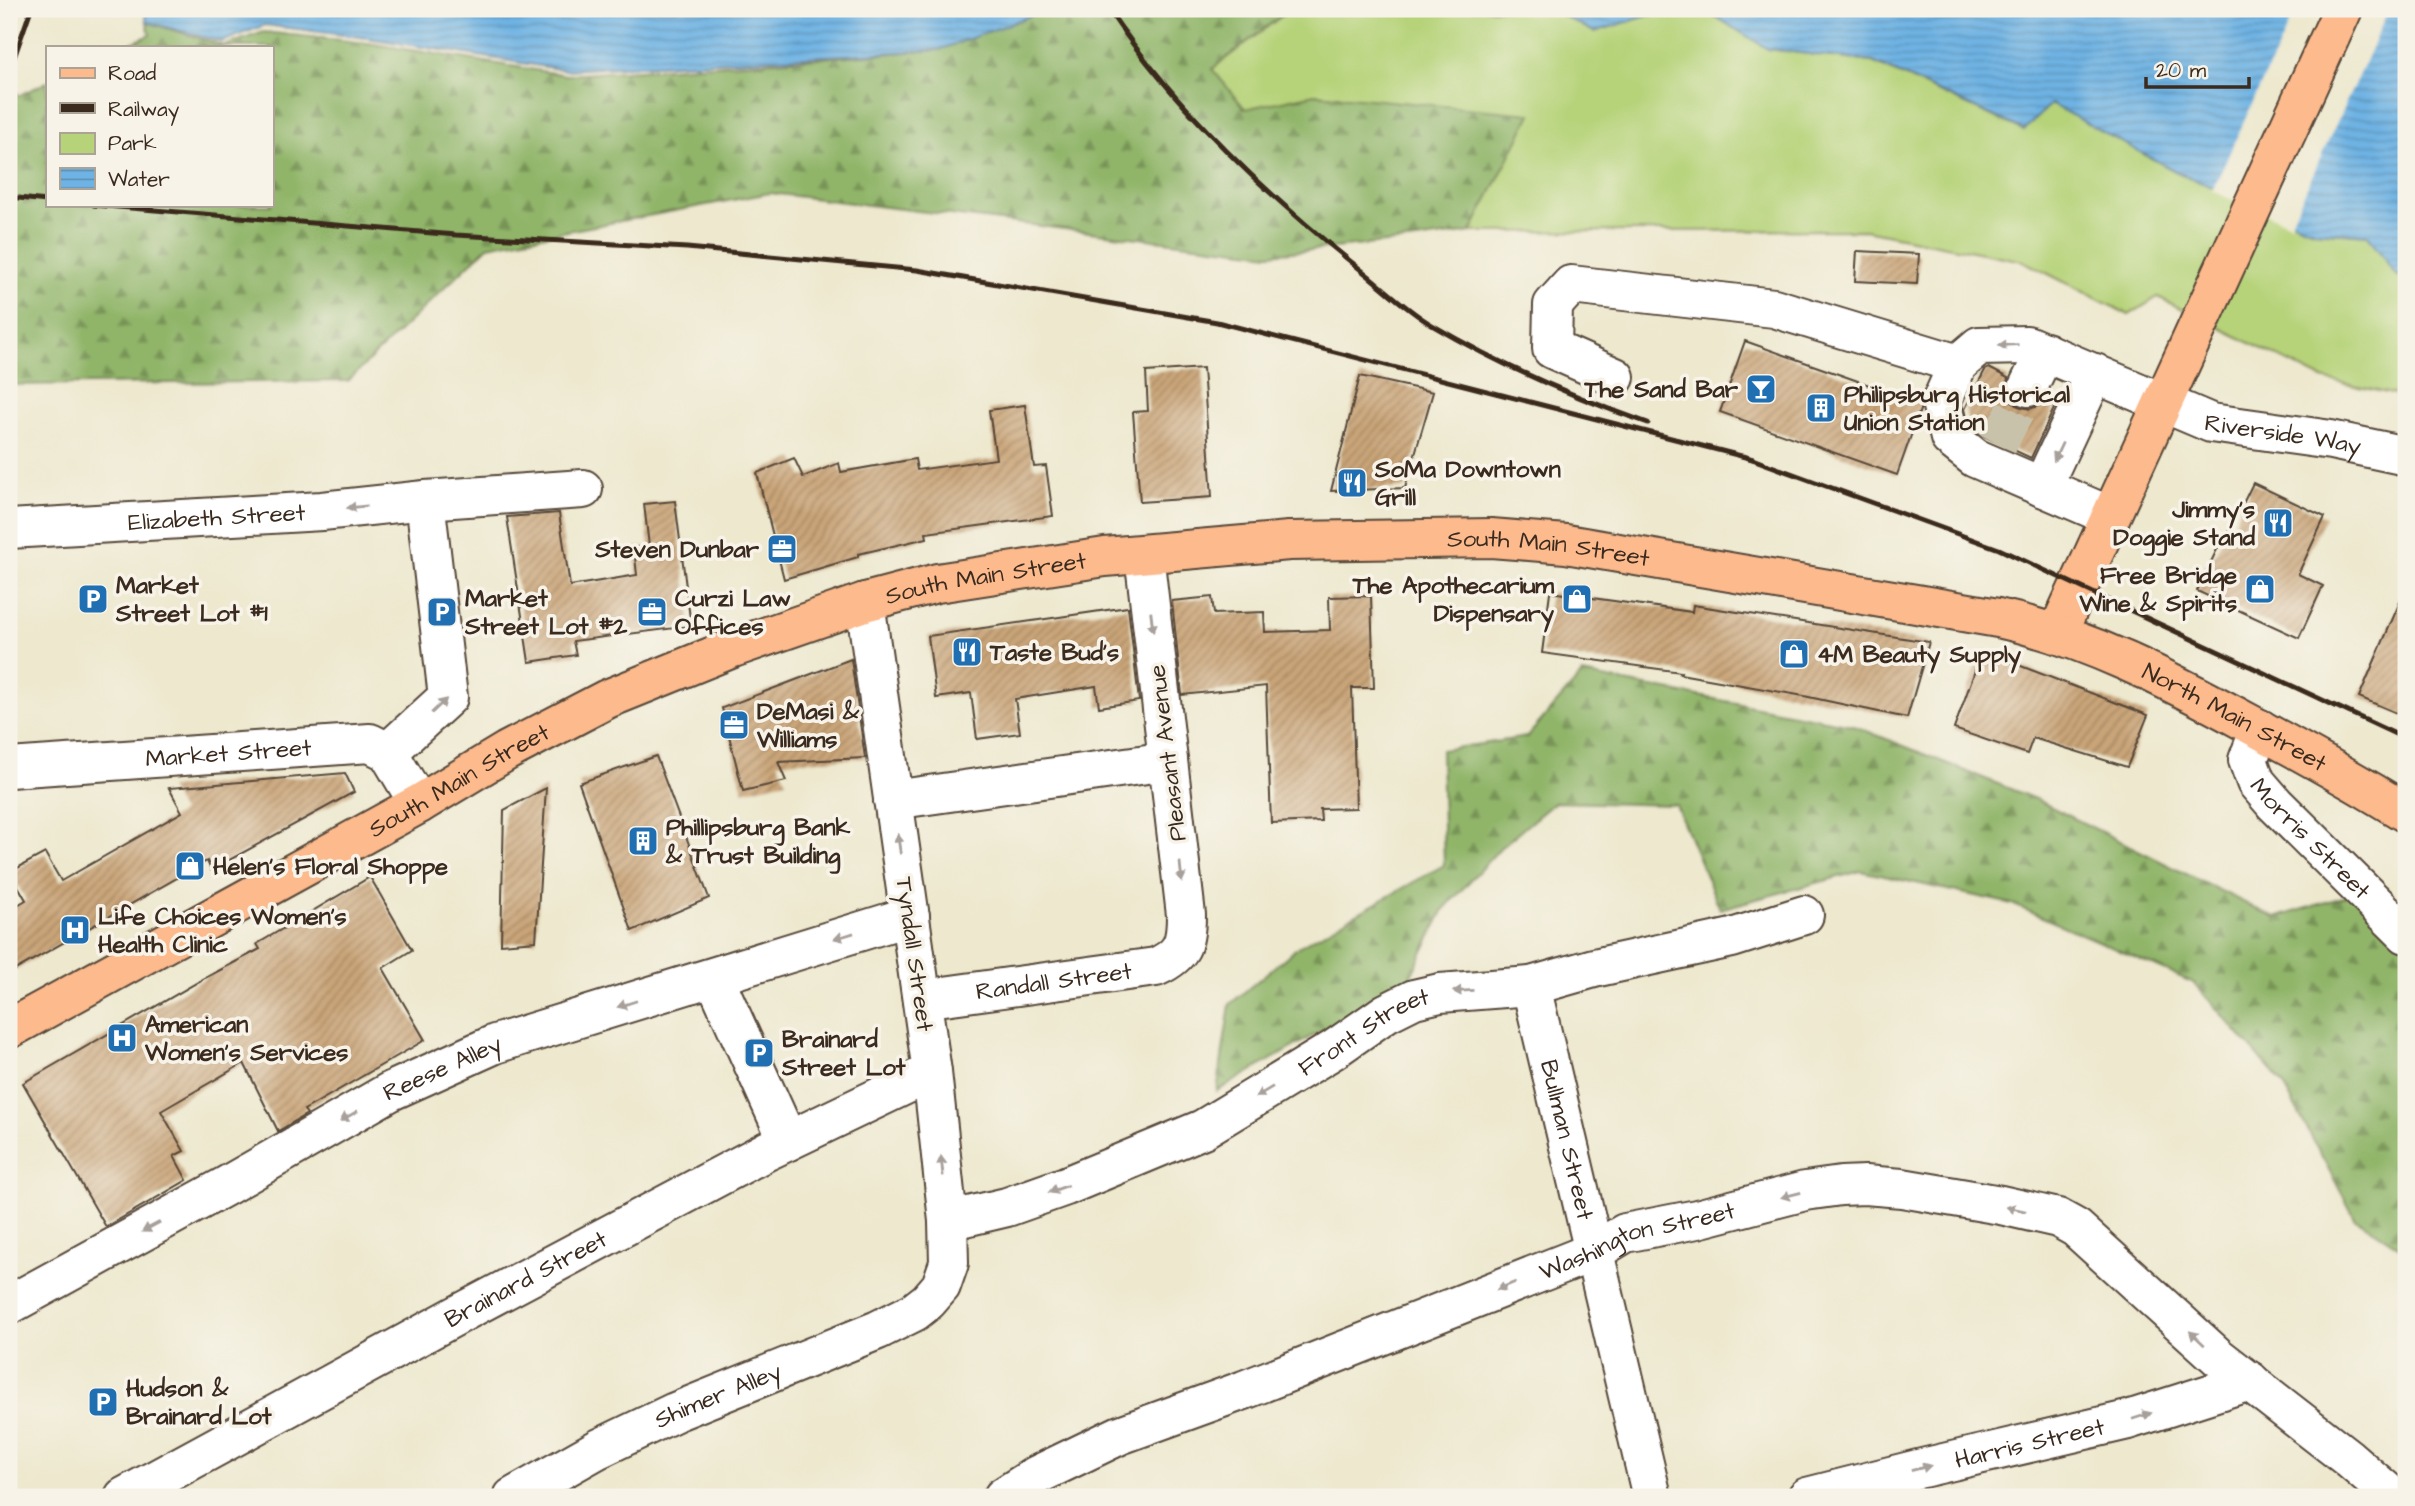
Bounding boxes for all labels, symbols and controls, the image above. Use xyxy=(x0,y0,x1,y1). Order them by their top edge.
legend xyxy=(46,46,273,206)
scale bar xyxy=(2146,46,2249,90)
text: 20 m xyxy=(2156,56,2207,85)
text: Road xyxy=(108,59,156,88)
text: Railway xyxy=(108,95,180,126)
text: Park xyxy=(108,129,157,158)
text: Water xyxy=(108,165,170,194)
one-way arrow xyxy=(1996,340,2018,351)
bar icon: The Sand Bar xyxy=(1744,372,1778,406)
place label: The Sand Bar xyxy=(1584,373,1739,407)
place label: Philipsburg Historical Union Station xyxy=(1844,378,2070,440)
building icon: Philipsburg Historical Union Station xyxy=(1804,391,1838,425)
street label: Riverside Way xyxy=(2202,406,2364,465)
one-way arrow xyxy=(2052,442,2064,462)
place label: SoMa Downtown Grill xyxy=(1374,453,1561,515)
restaurant icon: SoMa Downtown Grill xyxy=(1335,466,1369,500)
place label: Jimmy's Doggie Stand xyxy=(2113,493,2256,556)
street label: Elizabeth Street xyxy=(127,496,307,540)
one-way arrow xyxy=(346,502,368,513)
restaurant icon: Jimmy's Doggie Stand xyxy=(2261,506,2295,540)
street label: South Main Street xyxy=(1447,522,1652,576)
office icon: Steven Dunbar xyxy=(765,532,799,566)
place label: Steven Dunbar xyxy=(594,533,760,567)
street label: South Main Street xyxy=(882,544,1089,614)
place label: Free Bridge Wine & Spirits xyxy=(2078,559,2237,621)
place label: Market Street Lot #1 xyxy=(115,569,268,631)
place label: The Apothecarium Dispensary xyxy=(1352,569,1555,633)
shop icon: Free Bridge Wine & Spirits xyxy=(2243,572,2277,606)
parking icon: Market Street Lot #1 xyxy=(76,582,110,616)
place label: Market Street Lot #2 xyxy=(464,582,627,644)
place label: Curzi Law Offices xyxy=(675,582,791,644)
shop icon: The Apothecarium Dispensary xyxy=(1560,582,1594,616)
parking icon: Market Street Lot #2 xyxy=(425,595,459,629)
office icon: Curzi Law Offices xyxy=(635,595,669,629)
one-way arrow xyxy=(1147,611,1158,633)
restaurant icon: Taste Bud's xyxy=(950,635,984,669)
place label: Taste Bud's xyxy=(989,636,1119,670)
shop icon: 4M Beauty Supply xyxy=(1777,637,1811,671)
place label: 4M Beauty Supply xyxy=(1817,638,2022,674)
street label: North Main Street xyxy=(2136,655,2333,781)
street label: Pleasant Avenue xyxy=(1140,663,1196,843)
place label: DeMasi & Williams xyxy=(756,695,860,757)
one-way arrow xyxy=(430,698,448,714)
office icon: DeMasi & Williams xyxy=(717,708,751,742)
street label: South Main Street xyxy=(363,716,556,846)
street label: Market Street xyxy=(144,731,313,777)
street label: Morris Street xyxy=(2242,771,2378,908)
place label: Phillipsburg Bank & Trust Building xyxy=(665,811,851,874)
building icon: Phillipsburg Bank & Trust Building xyxy=(626,824,660,858)
one-way arrow xyxy=(894,832,905,854)
shop icon: Helen's Floral Shoppe xyxy=(173,849,207,883)
place label: Helen's Floral Shoppe xyxy=(213,850,448,884)
one-way arrow xyxy=(1176,861,1187,883)
street label: Tyndall Street xyxy=(885,875,942,1034)
place label: Life Choices Women's Health Clinic xyxy=(98,900,347,962)
hospital icon: Life Choices Women's Health Clinic xyxy=(58,913,92,947)
one-way arrow xyxy=(834,931,855,942)
street label: Randall Street xyxy=(974,954,1134,1009)
street label: Front Street xyxy=(1292,980,1433,1085)
one-way arrow xyxy=(1452,986,1474,997)
one-way arrow xyxy=(617,1000,638,1010)
place label: American Women's Services xyxy=(144,1008,348,1070)
hospital icon: American Women's Services xyxy=(105,1021,139,1055)
place label: Brainard Street Lot xyxy=(781,1023,906,1085)
street label: Reese Alley xyxy=(378,1027,508,1110)
parking icon: Brainard Street Lot xyxy=(742,1036,776,1070)
street label: Bullman Street xyxy=(1531,1057,1602,1224)
one-way arrow xyxy=(1254,1086,1273,1099)
one-way arrow xyxy=(340,1110,359,1122)
one-way arrow xyxy=(936,1155,947,1177)
one-way arrow xyxy=(1048,1184,1069,1195)
one-way arrow xyxy=(1780,1190,1802,1201)
street label: Washington Street xyxy=(1534,1194,1739,1289)
one-way arrow xyxy=(2005,1203,2027,1214)
one-way arrow xyxy=(141,1221,161,1233)
street label: Brainard Street xyxy=(439,1223,614,1337)
one-way arrow xyxy=(1495,1280,1516,1291)
one-way arrow xyxy=(2189,1330,2206,1346)
street label: Shimer Alley xyxy=(649,1355,787,1437)
place label: Hudson & Brainard Lot xyxy=(126,1372,272,1434)
parking icon: Hudson & Brainard Lot xyxy=(86,1385,120,1419)
street label: Harris Street xyxy=(1952,1410,2108,1478)
one-way arrow xyxy=(2132,1410,2153,1420)
one-way arrow xyxy=(1910,1462,1932,1473)

